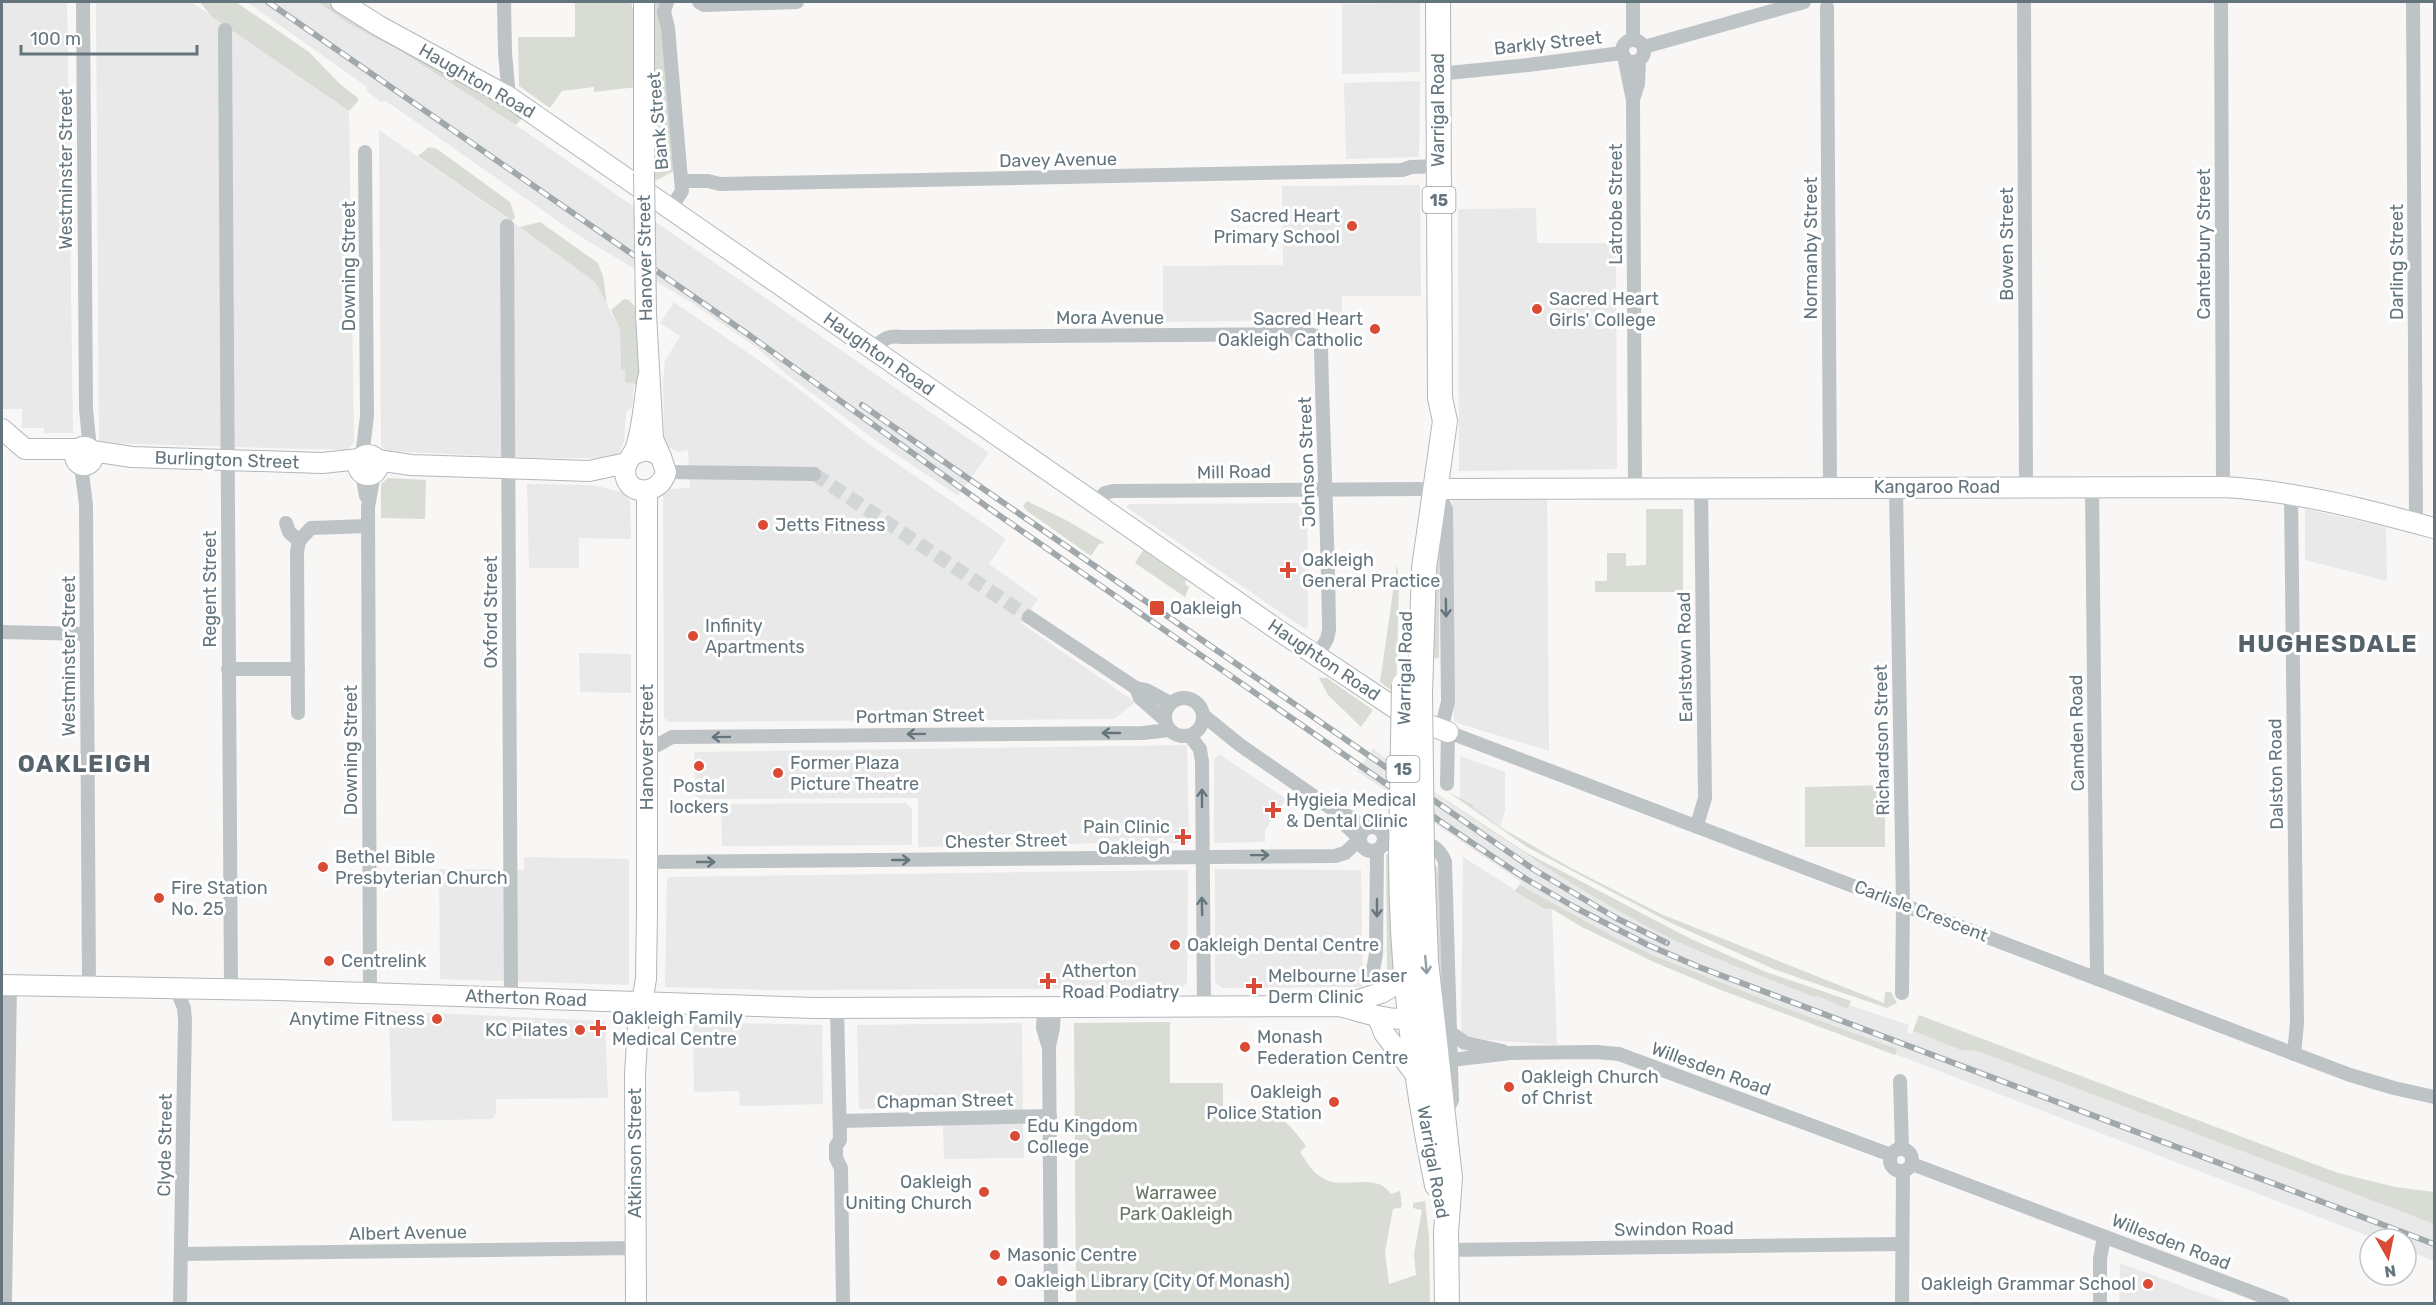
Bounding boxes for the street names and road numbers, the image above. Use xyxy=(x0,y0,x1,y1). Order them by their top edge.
street label: Barkly Street xyxy=(1493,26,1603,60)
street label: Haughton Road xyxy=(415,39,539,123)
street label: Warrigal Road xyxy=(1427,53,1449,167)
street label: Bank Street xyxy=(643,71,673,171)
street label: Westminster Street xyxy=(55,89,77,249)
street label: Latrobe Street xyxy=(1605,143,1627,265)
street label: Davey Avenue xyxy=(999,148,1117,172)
street label: Canterbury Street xyxy=(2193,169,2215,319)
street label: Normanby Street xyxy=(1800,177,1822,319)
road number: 15 xyxy=(1422,187,1456,213)
street label: Bowen Street xyxy=(1996,187,2018,301)
street label: Hanover Street xyxy=(633,195,657,321)
street label: Downing Street xyxy=(338,201,360,331)
street label: Darling Street xyxy=(2386,204,2408,320)
street label: Mora Avenue xyxy=(1056,307,1164,329)
street label: Haughton Road xyxy=(819,308,939,400)
street label: Johnson Street xyxy=(1294,396,1320,528)
street label: Burlington Street xyxy=(154,446,300,474)
street label: Mill Road xyxy=(1197,460,1271,484)
street label: Kangaroo Road xyxy=(1874,476,2000,498)
street label: Regent Street xyxy=(199,531,221,647)
street label: Oxford Street xyxy=(480,556,502,668)
street label: Westminster Street xyxy=(58,576,80,736)
street label: Earlstown Road xyxy=(1673,591,1697,723)
street label: Warrigal Road xyxy=(1393,611,1417,725)
street label: Haughton Road xyxy=(1264,614,1384,706)
street label: Richardson Street xyxy=(1870,664,1894,816)
street label: Camden Road xyxy=(2065,674,2089,792)
street label: Hanover Street xyxy=(636,684,658,810)
street label: Downing Street xyxy=(340,685,362,815)
street label: Portman Street xyxy=(855,704,985,728)
street label: Dalston Road xyxy=(2264,718,2288,830)
road number: 15 xyxy=(1386,756,1420,782)
street label: Chester Street xyxy=(945,829,1067,853)
street label: Carlisle Crescent xyxy=(1851,875,1991,947)
street label: Atherton Road xyxy=(465,985,587,1011)
street label: Willesden Road xyxy=(1648,1037,1774,1101)
street label: Atkinson Street xyxy=(624,1088,646,1218)
street label: Chapman Street xyxy=(876,1089,1014,1113)
street label: Clyde Street xyxy=(153,1093,177,1197)
street label: Warrigal Road xyxy=(1412,1104,1454,1220)
street label: Willesden Road xyxy=(2108,1209,2234,1275)
street label: Swindon Road xyxy=(1614,1217,1734,1241)
street label: Albert Avenue xyxy=(349,1221,467,1245)

